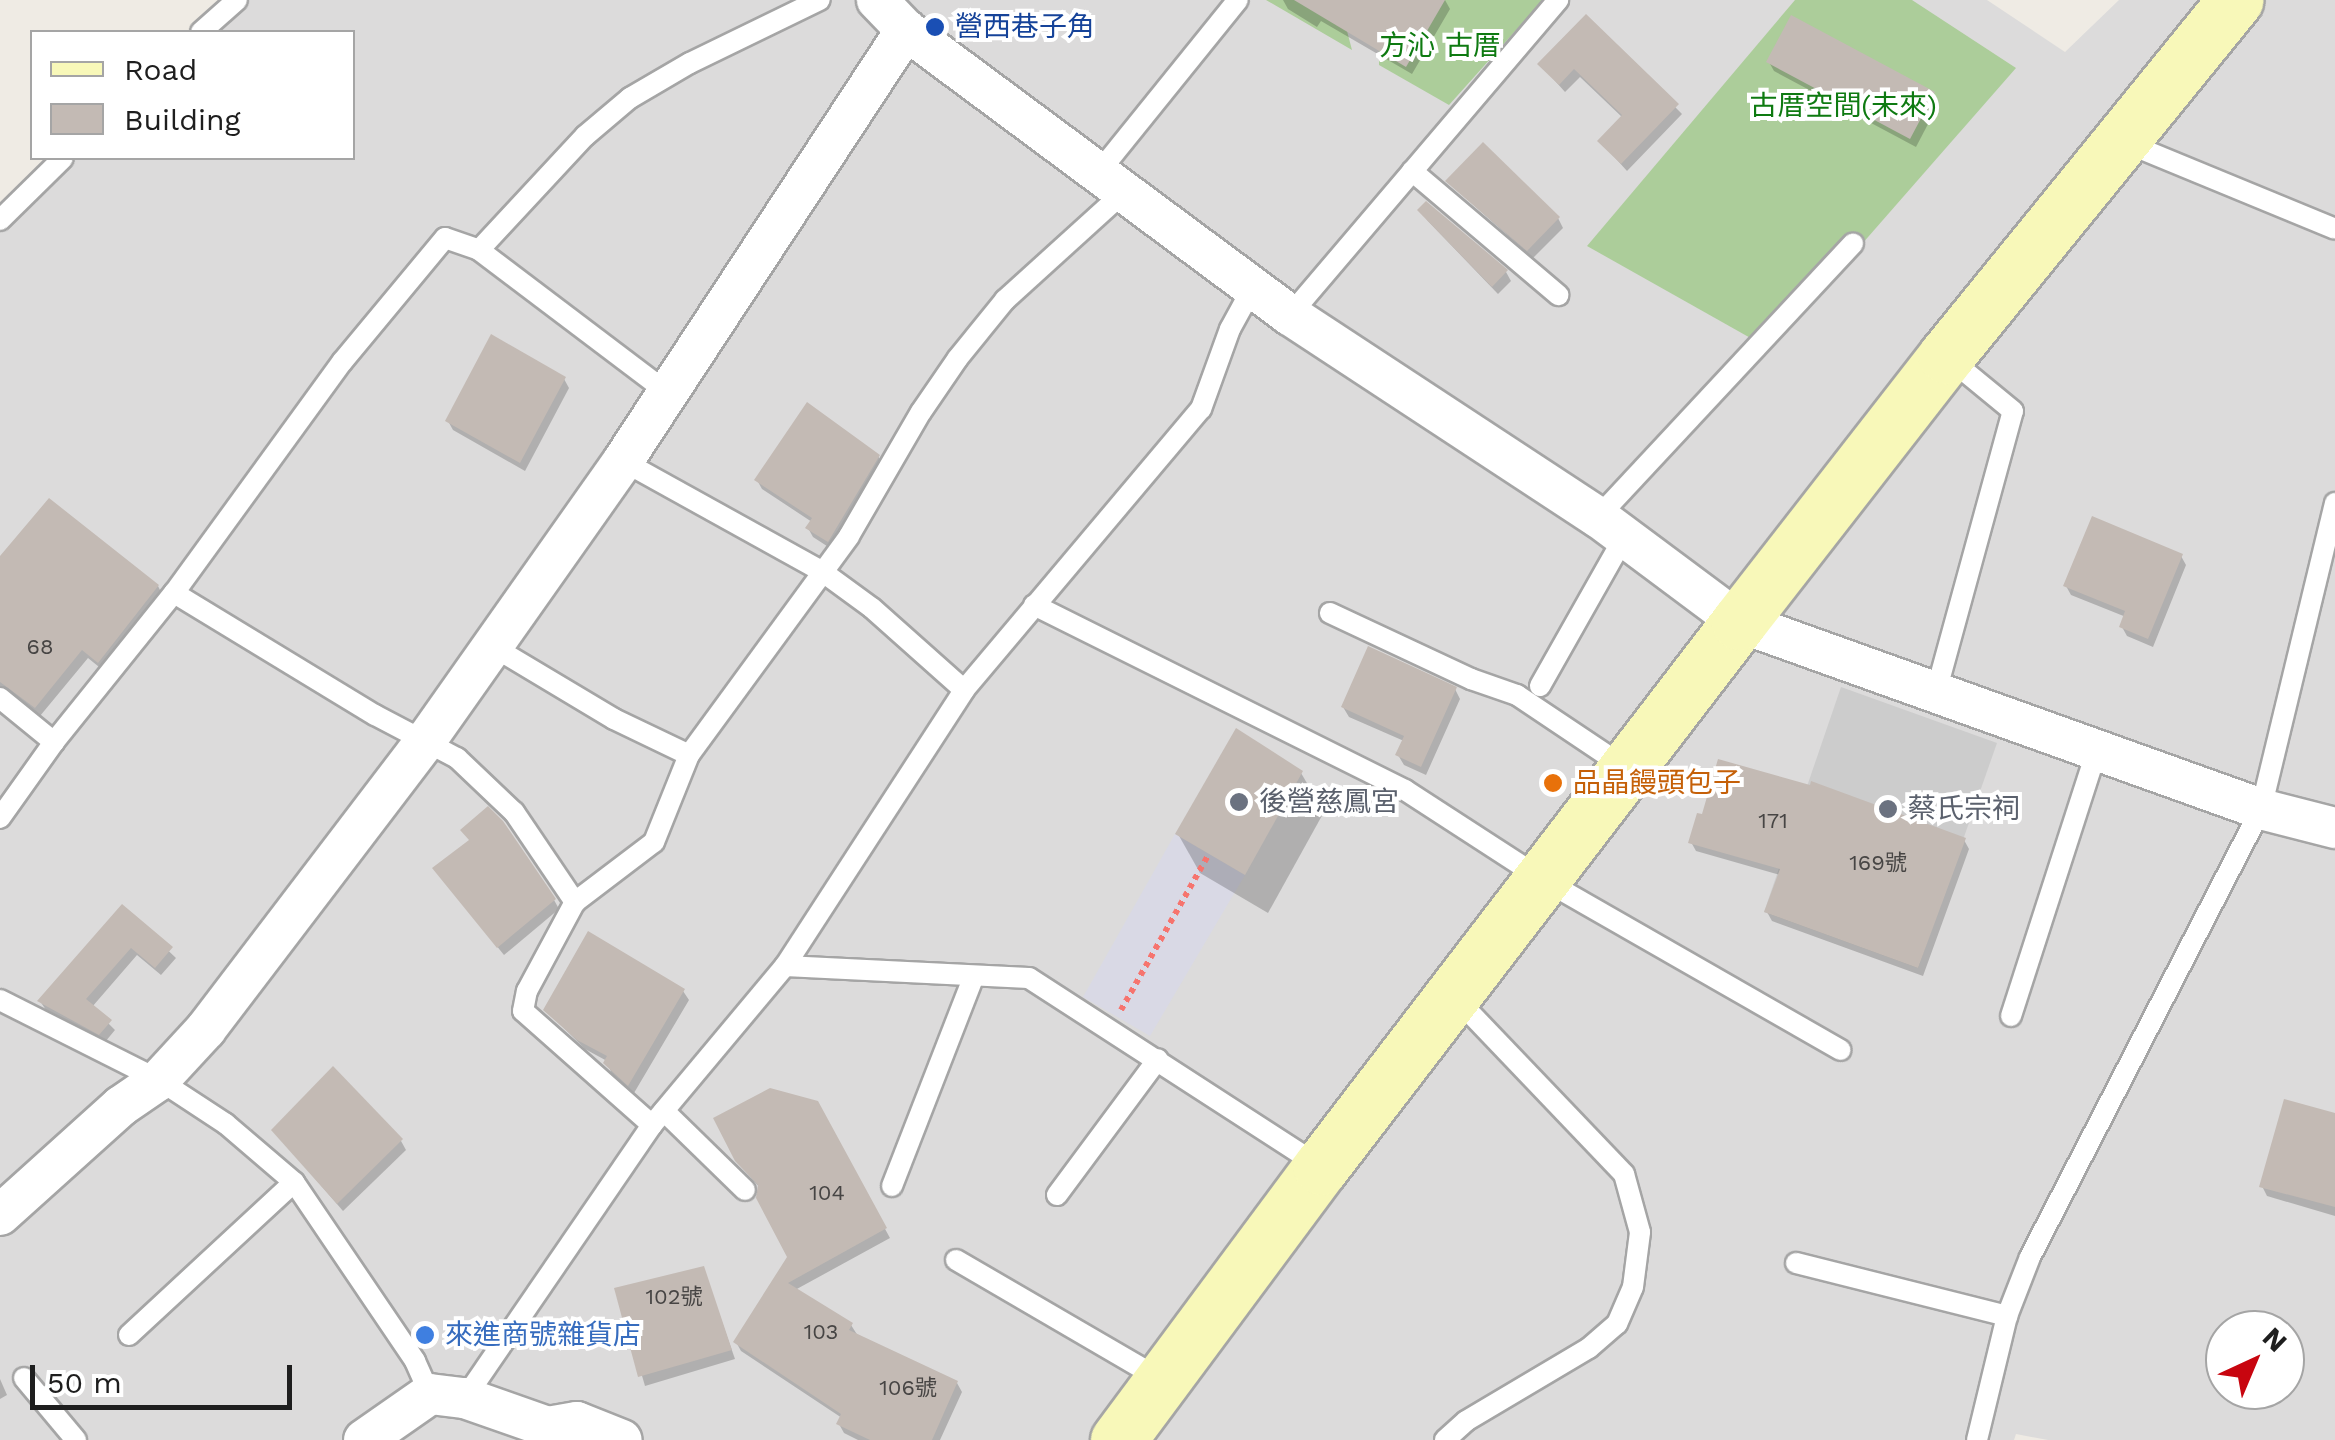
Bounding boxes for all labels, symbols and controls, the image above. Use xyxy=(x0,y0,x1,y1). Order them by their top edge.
place label: 營西巷子角 xyxy=(955,10,1095,44)
marker: 營西巷子角 xyxy=(924,16,946,38)
park label: 方沁 古厝 xyxy=(1379,29,1501,63)
legend xyxy=(30,30,355,160)
text: Road xyxy=(124,52,197,87)
park label: 古厝空間(未來) xyxy=(1749,89,1937,123)
text: Building xyxy=(124,102,241,137)
house number: 68 xyxy=(27,634,53,660)
place label: 品晶饅頭包子 xyxy=(1573,766,1741,800)
marker: 品晶饅頭包子 xyxy=(1542,772,1564,794)
place label: 後營慈鳳宮 xyxy=(1259,785,1399,819)
marker: 後營慈鳳宮 xyxy=(1228,791,1250,813)
place label: 蔡氏宗祠 xyxy=(1908,792,2020,826)
marker: 蔡氏宗祠 xyxy=(1877,798,1899,820)
house number: 171 xyxy=(1758,808,1788,834)
house number: 169號 xyxy=(1849,850,1907,876)
house number: 104 xyxy=(809,1180,845,1206)
house number: 102號 xyxy=(645,1284,703,1310)
north arrow xyxy=(2205,1310,2305,1410)
place label: 來進商號雜貨店 xyxy=(445,1318,641,1352)
house number: 103 xyxy=(804,1319,838,1345)
text: N xyxy=(2256,1320,2294,1359)
marker: 來進商號雜貨店 xyxy=(414,1324,436,1346)
scale bar xyxy=(35,1345,298,1407)
text: 50 m xyxy=(47,1365,122,1400)
house number: 106號 xyxy=(879,1375,937,1401)

